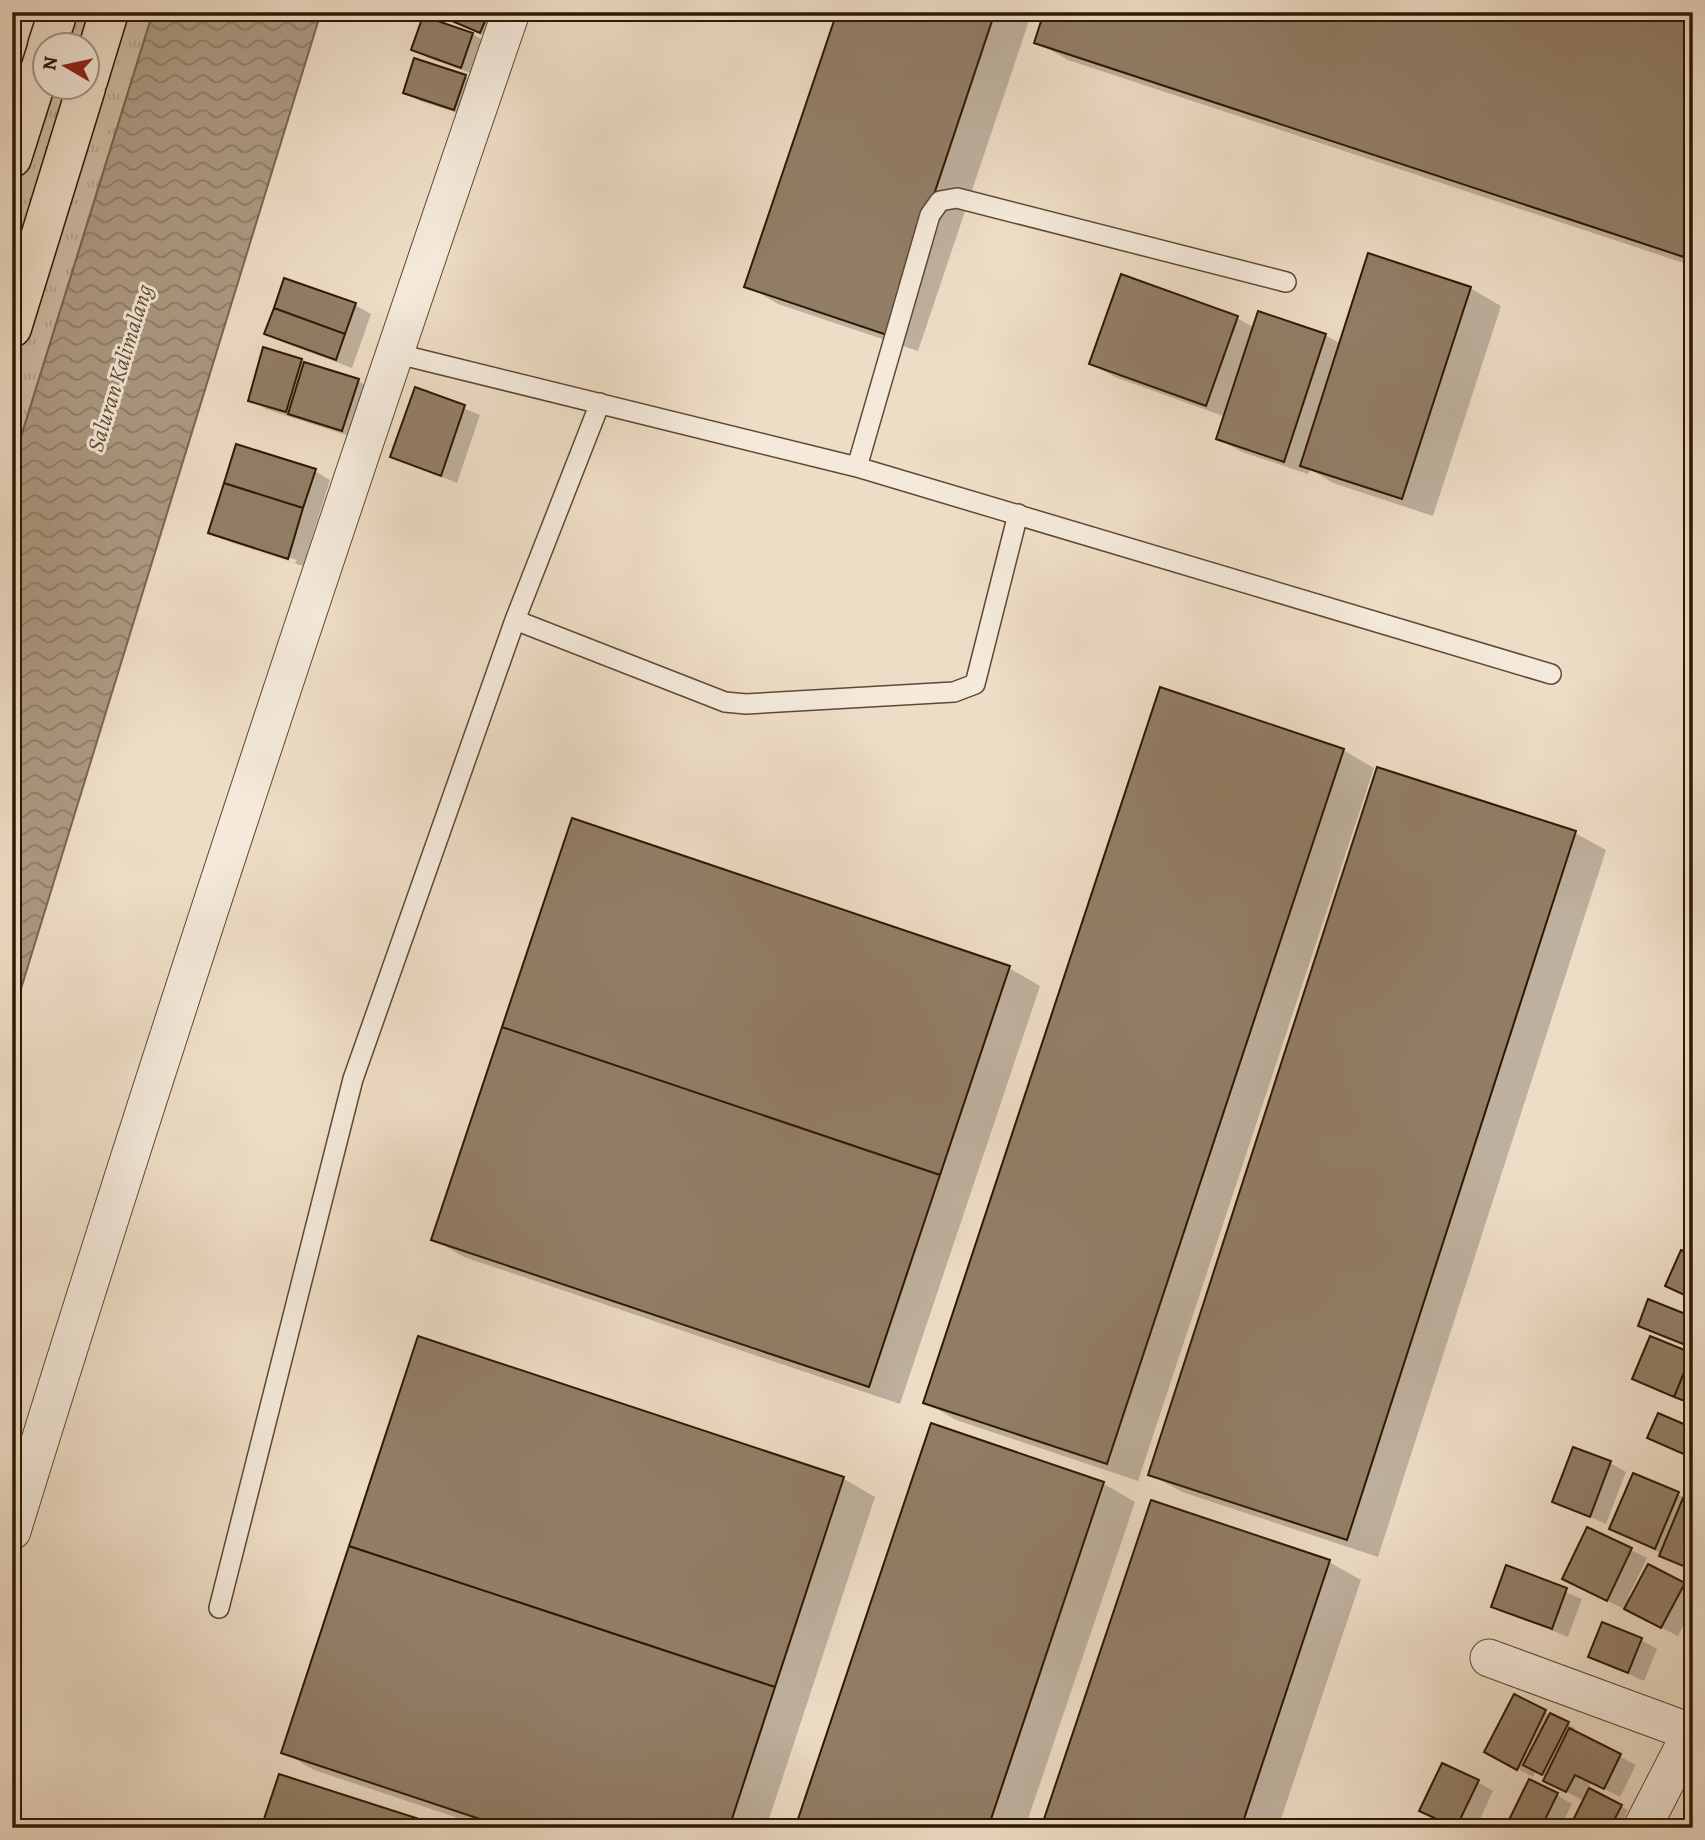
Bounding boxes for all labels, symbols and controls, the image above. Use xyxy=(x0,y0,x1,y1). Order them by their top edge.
north arrow xyxy=(32,32,102,102)
text: N xyxy=(36,54,64,72)
water label: Saluran Kalimalang xyxy=(80,281,160,455)

